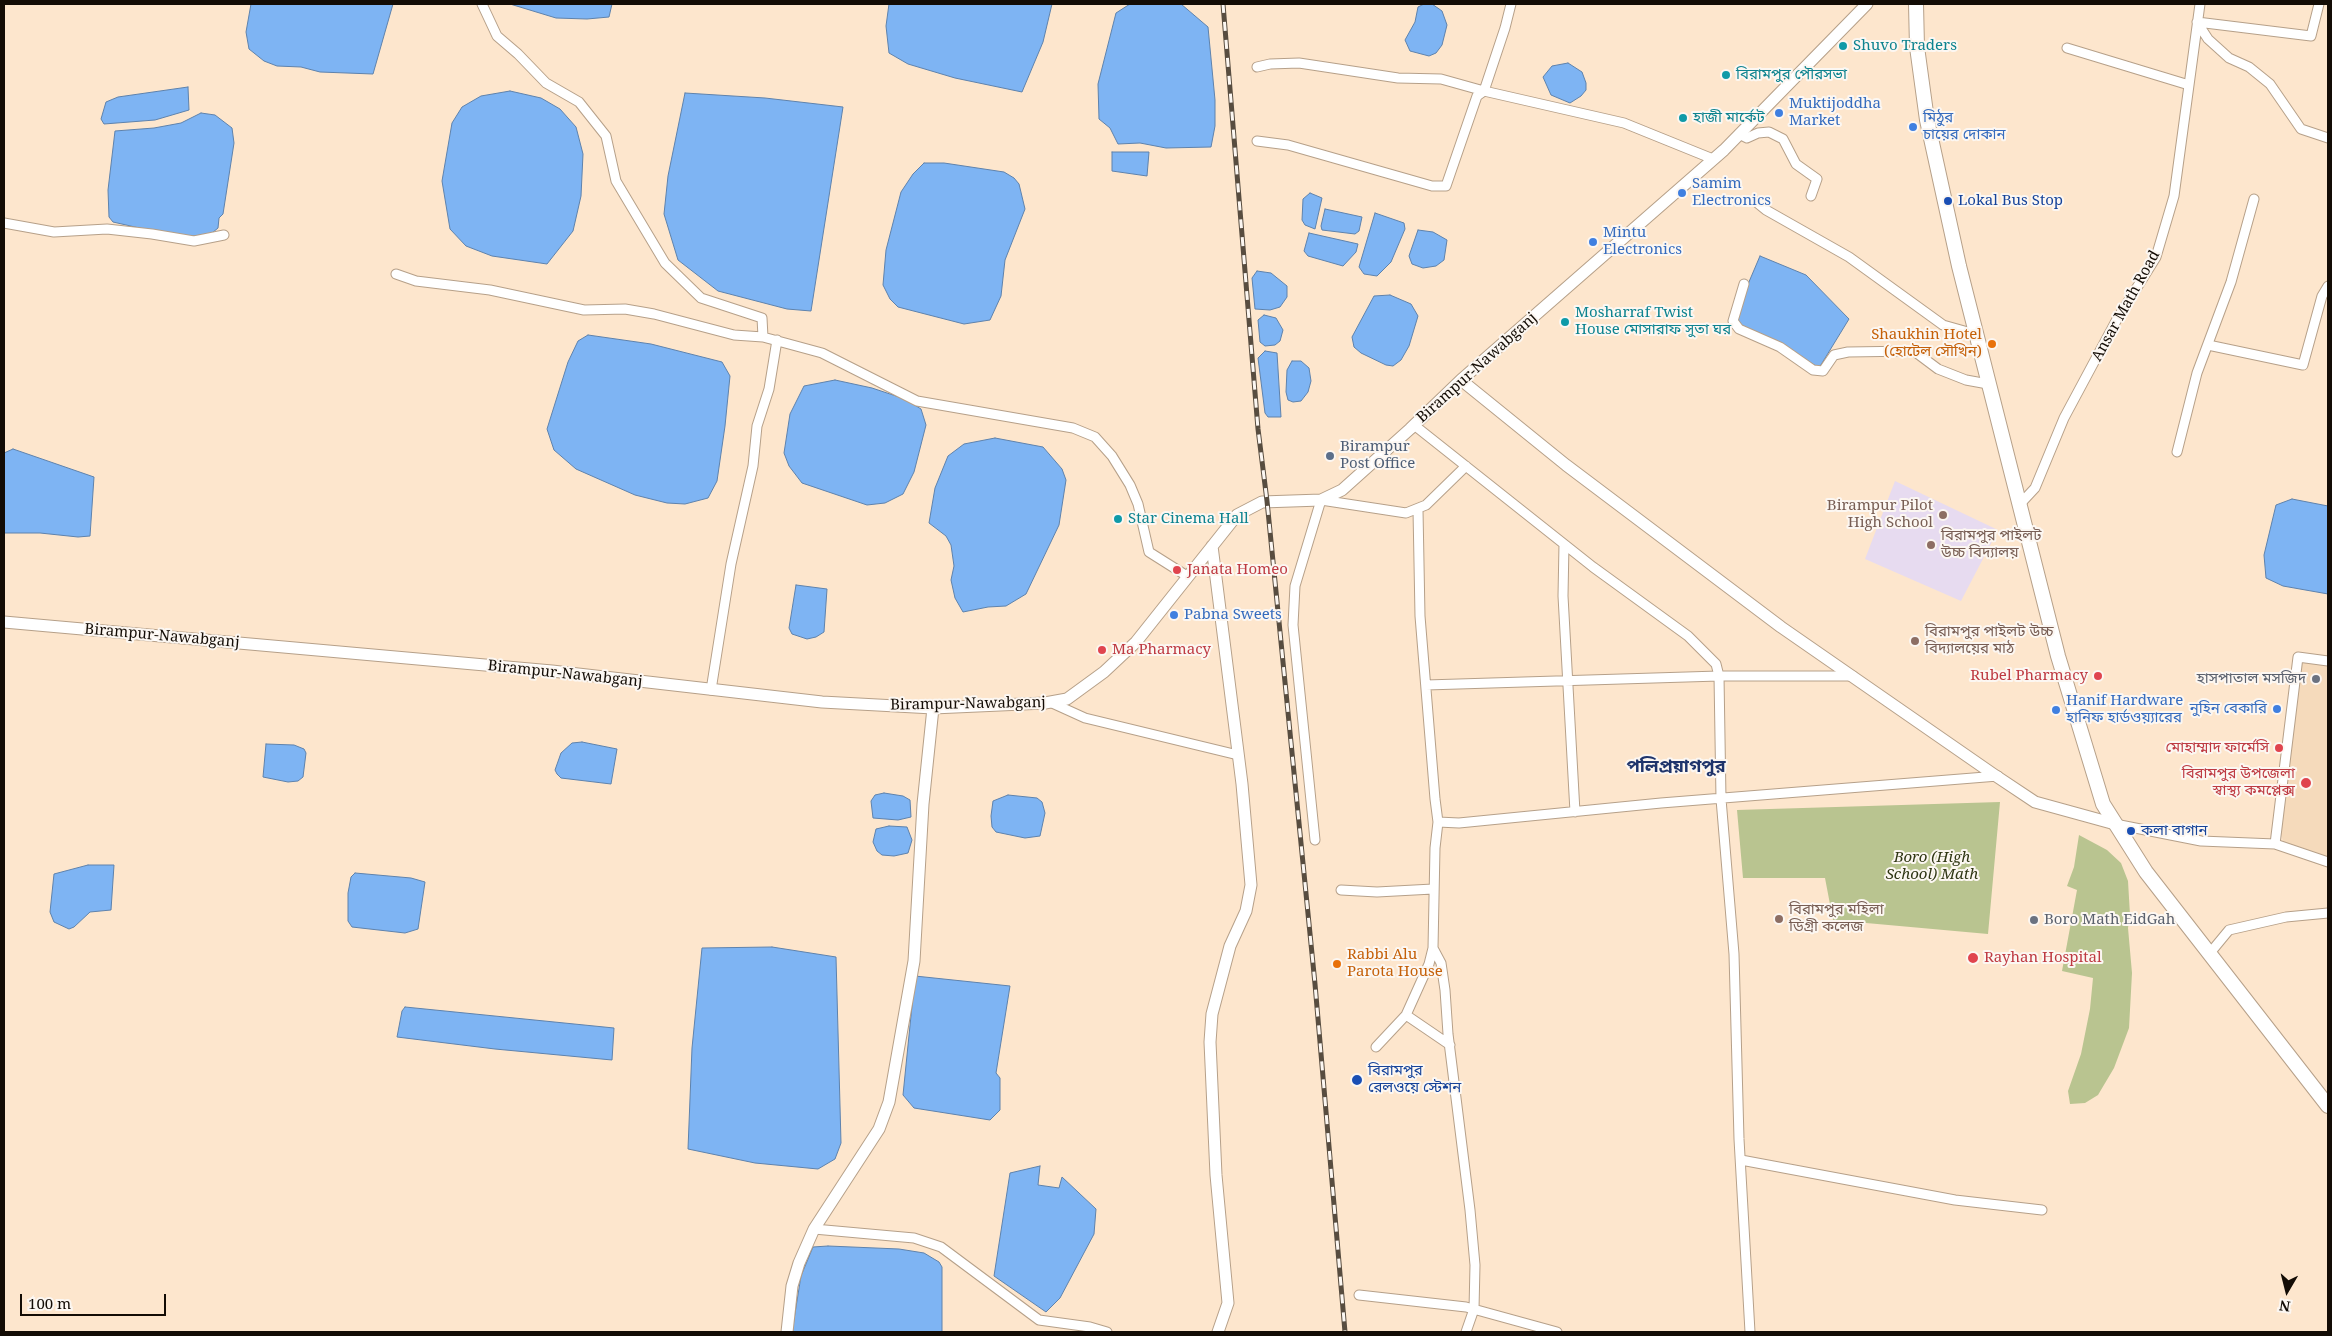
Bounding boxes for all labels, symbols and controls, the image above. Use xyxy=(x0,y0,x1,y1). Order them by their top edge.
place label: Shuvo Traders xyxy=(1853,37,1957,55)
marker: Shuvo Traders xyxy=(1837,40,1849,52)
place label: বিরামপুর পৌরসভা xyxy=(1736,66,1847,84)
marker: বিরামপুর পৌরসভা xyxy=(1720,69,1732,81)
place label: Muktijoddha Market xyxy=(1789,95,1881,130)
marker: Muktijoddha Market xyxy=(1773,107,1785,119)
place label: হাজী মার্কেট xyxy=(1693,109,1765,127)
place label: মিঠুর চায়ের দোকান xyxy=(1923,109,2006,144)
marker: হাজী মার্কেট xyxy=(1677,112,1689,124)
marker: মিঠুর চায়ের দোকান xyxy=(1907,121,1919,133)
place label: Samim Electronics xyxy=(1692,175,1771,210)
marker: Samim Electronics xyxy=(1676,187,1688,199)
place label: Lokal Bus Stop xyxy=(1958,192,2063,210)
marker: Lokal Bus Stop xyxy=(1942,195,1954,207)
place label: Mintu Electronics xyxy=(1603,224,1682,259)
marker: Mintu Electronics xyxy=(1587,236,1599,248)
street label: Ansar Math Road xyxy=(2088,247,2164,365)
place label: Mosharraf Twist House মোসারাফ সুতা ঘর xyxy=(1575,304,1731,339)
street label: Birampur-Nawabganj xyxy=(1413,309,1541,427)
marker: Mosharraf Twist House মোসারাফ সুতা ঘর xyxy=(1559,316,1571,328)
place label: Shaukhin Hotel (হোটেল সৌখিন) xyxy=(1871,326,1982,361)
marker: Shaukhin Hotel (হোটেল সৌখিন) xyxy=(1986,338,1998,350)
place label: Birampur Post Office xyxy=(1340,438,1415,473)
marker: Birampur Post Office xyxy=(1324,450,1336,462)
place label: Birampur Pilot High School xyxy=(1827,497,1933,532)
marker: Birampur Pilot High School xyxy=(1937,509,1949,521)
place label: Star Cinema Hall xyxy=(1128,510,1249,528)
marker: Star Cinema Hall xyxy=(1112,513,1124,525)
place label: বিরামপুর পাইলট উচ্চ বিদ্যালয় xyxy=(1941,527,2042,562)
marker: বিরামপুর পাইলট উচ্চ বিদ্যালয় xyxy=(1925,539,1937,551)
place label: Janata Homeo xyxy=(1187,561,1288,579)
marker: Janata Homeo xyxy=(1171,564,1183,576)
place label: Pabna Sweets xyxy=(1184,606,1282,624)
marker: Pabna Sweets xyxy=(1168,609,1180,621)
street label: Birampur-Nawabganj xyxy=(84,620,240,652)
place label: বিরামপুর পাইলট উচ্চ বিদ্যালয়ের মাঠ xyxy=(1925,623,2054,658)
marker: বিরামপুর পাইলট উচ্চ বিদ্যালয়ের মাঠ xyxy=(1909,635,1921,647)
place label: Ma Pharmacy xyxy=(1112,641,1211,659)
marker: Ma Pharmacy xyxy=(1096,644,1108,656)
street label: Birampur-Nawabganj xyxy=(487,657,643,691)
place label: Rubel Pharmacy xyxy=(1970,667,2088,685)
marker: Rubel Pharmacy xyxy=(2092,670,2104,682)
place label: হাসপাতাল মসজিদ xyxy=(2197,670,2306,688)
marker: হাসপাতাল মসজিদ xyxy=(2310,673,2322,685)
place label: Hanif Hardware হানিফ হার্ডওয়্যারের xyxy=(2066,692,2183,727)
street label: Birampur-Nawabganj xyxy=(890,694,1046,714)
place label: নুহিন বেকারি xyxy=(2190,700,2267,718)
marker: নুহিন বেকারি xyxy=(2271,703,2283,715)
marker: Hanif Hardware হানিফ হার্ডওয়্যারের xyxy=(2050,704,2062,716)
place label: মোহাম্মাদ ফার্মেসি xyxy=(2166,739,2269,757)
marker: মোহাম্মাদ ফার্মেসি xyxy=(2273,742,2285,754)
district label: পলিপ্রয়াগপুর xyxy=(1627,756,1725,778)
place label: বিরামপুর উপজেলা স্বাস্থ্য কমপ্লেক্স xyxy=(2182,765,2295,800)
marker: বিরামপুর উপজেলা স্বাস্থ্য কমপ্লেক্স xyxy=(2299,776,2313,790)
place label: কলা বাগান xyxy=(2141,822,2208,840)
marker: কলা বাগান xyxy=(2125,825,2137,837)
park label: Boro (High School) Math xyxy=(1886,849,1978,884)
place label: বিরামপুর মহিলা ডিগ্রী কলেজ xyxy=(1789,901,1884,936)
place label: Boro Math EidGah xyxy=(2044,911,2175,929)
marker: বিরামপুর মহিলা ডিগ্রী কলেজ xyxy=(1773,913,1785,925)
marker: Boro Math EidGah xyxy=(2028,914,2040,926)
place label: Rabbi Alu Parota House xyxy=(1347,946,1443,981)
place label: Rayhan Hospital xyxy=(1984,949,2102,967)
marker: Rayhan Hospital xyxy=(1966,951,1980,965)
marker: Rabbi Alu Parota House xyxy=(1331,958,1343,970)
place label: বিরামপুর রেলওয়ে স্টেশন xyxy=(1368,1062,1461,1097)
marker: বিরামপুর রেলওয়ে স্টেশন xyxy=(1350,1073,1364,1087)
north arrow xyxy=(2262,1266,2312,1316)
scale bar xyxy=(22,1284,169,1316)
text: 100 m xyxy=(28,1293,71,1313)
text: N xyxy=(2278,1296,2292,1317)

